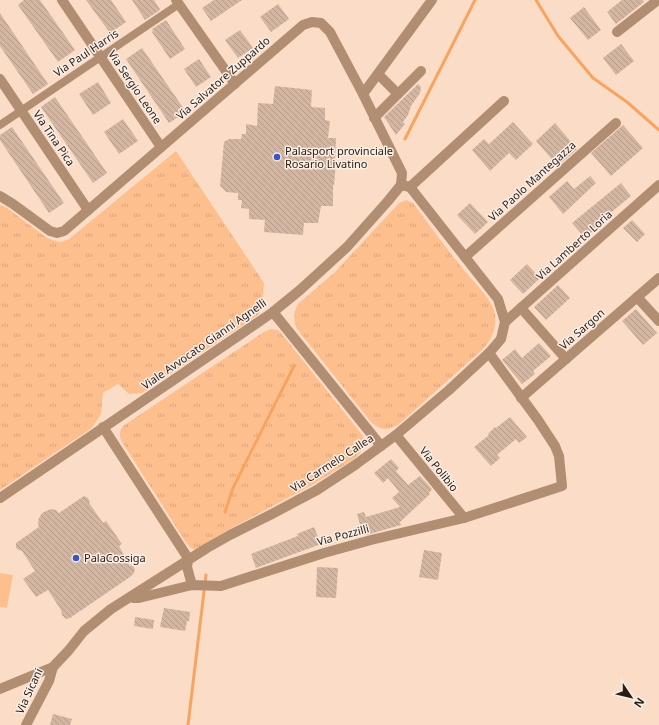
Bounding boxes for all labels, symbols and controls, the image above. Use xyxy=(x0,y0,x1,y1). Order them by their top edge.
street label: Via Paul Harris xyxy=(50,25,121,80)
street label: Via Salvatore Zuppardo xyxy=(173,32,273,123)
street label: Via Sergio Leone xyxy=(105,47,166,127)
street label: Via Tina Pica xyxy=(30,107,79,169)
street label: Via Paolo Mantegazza xyxy=(485,137,579,224)
place label: Palasport provinciale Rosario Livatino xyxy=(285,143,393,171)
marker: Palasport provinciale Rosario Livatino xyxy=(272,152,282,162)
street label: Via Lamberto Loria xyxy=(532,206,615,283)
street label: Viale Avvocato Gianni Agnelli xyxy=(138,295,269,392)
street label: Via Sargon xyxy=(556,305,607,352)
street label: Via Carmelo Callea xyxy=(287,430,376,495)
street label: Via Polibio xyxy=(417,443,462,495)
street label: Via Pozzilli xyxy=(315,520,371,549)
place label: PalaCossiga xyxy=(84,550,146,565)
marker: PalaCossiga xyxy=(71,553,81,563)
street label: Via Sicani xyxy=(12,666,46,716)
north arrow xyxy=(611,677,651,717)
text: N xyxy=(631,695,648,711)

